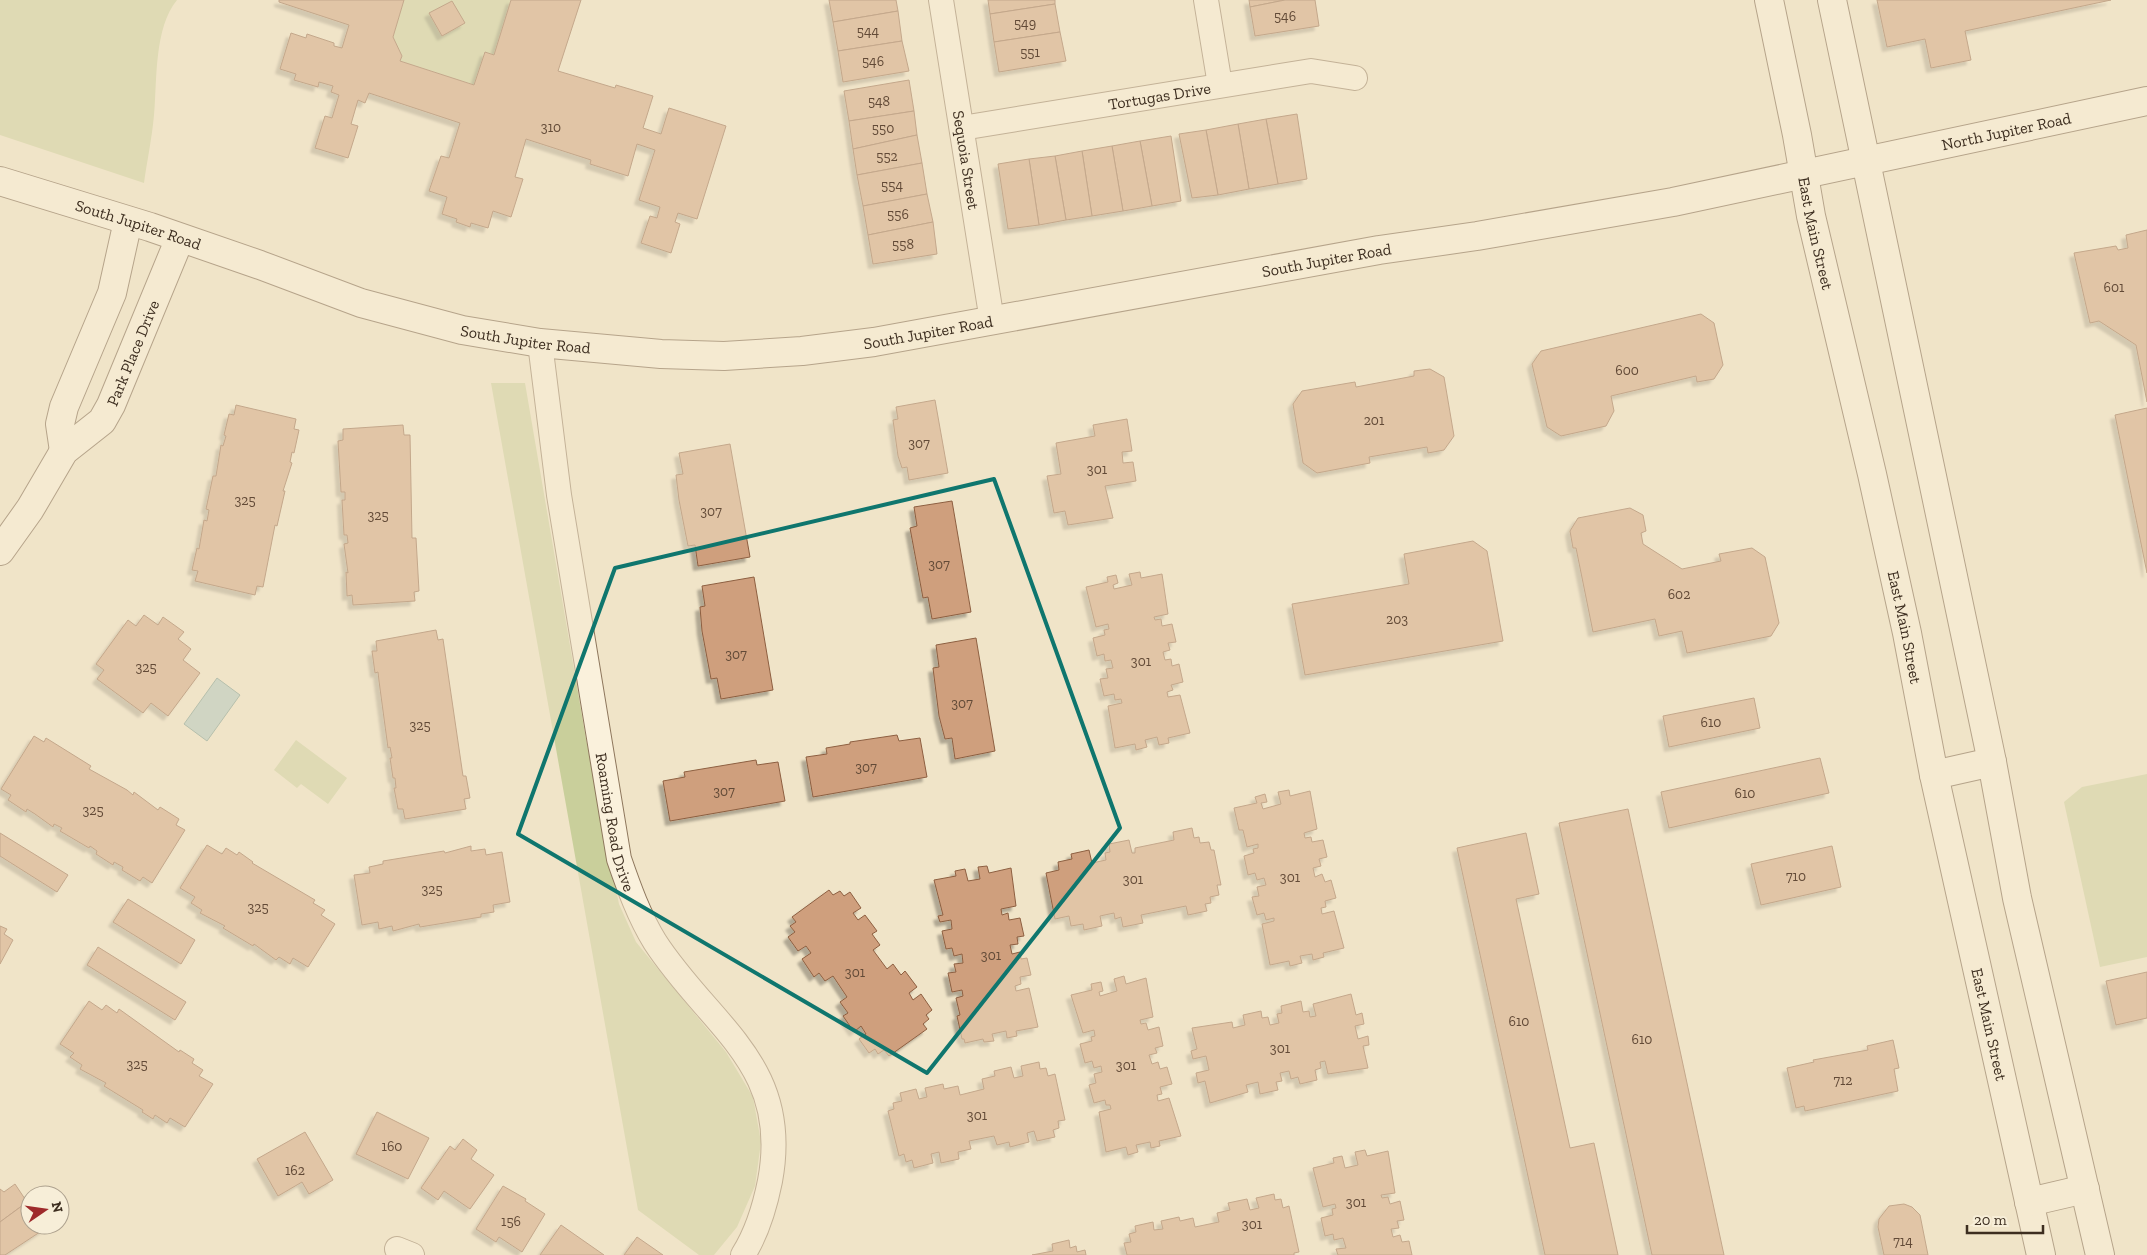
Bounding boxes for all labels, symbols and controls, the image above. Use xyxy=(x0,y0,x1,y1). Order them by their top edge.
house number: 546 xyxy=(1274,8,1296,25)
house number: 549 xyxy=(1014,15,1036,32)
house number: 544 xyxy=(857,23,880,40)
house number: 551 xyxy=(1020,44,1040,61)
house number: 546 xyxy=(862,53,884,70)
street label: Tortugas Drive xyxy=(1107,78,1212,113)
house number: 548 xyxy=(868,93,890,110)
street label: North Jupiter Road xyxy=(1940,108,2073,154)
street label: Sequoia Street xyxy=(949,109,984,211)
house number: 310 xyxy=(541,119,561,136)
house number: 550 xyxy=(872,120,894,137)
house number: 552 xyxy=(876,148,898,165)
street label: East Main Street xyxy=(1795,175,1838,292)
house number: 554 xyxy=(881,177,903,194)
street label: South Jupiter Road xyxy=(73,195,204,254)
house number: 556 xyxy=(887,206,909,223)
house number: 558 xyxy=(892,236,914,253)
street label: South Jupiter Road xyxy=(1260,239,1393,281)
house number: 601 xyxy=(2104,279,2125,296)
street label: Park Place Drive xyxy=(102,297,163,409)
street label: South Jupiter Road xyxy=(862,311,994,353)
street label: South Jupiter Road xyxy=(459,320,592,357)
house number: 600 xyxy=(1615,362,1639,379)
house number: 201 xyxy=(1364,412,1385,429)
house number: 307 xyxy=(908,435,930,452)
house number: 301 xyxy=(1087,461,1108,478)
house number: 325 xyxy=(234,492,256,509)
house number: 307 xyxy=(700,503,722,520)
house number: 325 xyxy=(367,507,389,524)
house number: 307 xyxy=(928,556,950,573)
street label: East Main Street xyxy=(1884,569,1926,685)
house number: 602 xyxy=(1668,586,1690,603)
house number: 203 xyxy=(1386,611,1408,628)
house number: 307 xyxy=(725,646,747,663)
house number: 301 xyxy=(1131,653,1152,670)
house number: 325 xyxy=(135,659,157,676)
house number: 307 xyxy=(951,695,973,712)
house number: 610 xyxy=(1701,714,1721,731)
house number: 325 xyxy=(409,717,431,734)
street label: Roaming Road Drive xyxy=(592,751,639,894)
house number: 307 xyxy=(855,759,877,776)
house number: 307 xyxy=(713,783,735,800)
house number: 610 xyxy=(1735,785,1755,802)
house number: 325 xyxy=(82,802,104,819)
house number: 710 xyxy=(1786,868,1806,885)
house number: 301 xyxy=(1280,869,1301,886)
house number: 301 xyxy=(1123,871,1144,888)
house number: 325 xyxy=(421,881,443,898)
house number: 325 xyxy=(247,899,269,916)
house number: 301 xyxy=(981,947,1002,964)
house number: 301 xyxy=(845,964,866,981)
street label: East Main Street xyxy=(1968,966,2011,1083)
house number: 610 xyxy=(1509,1013,1529,1030)
house number: 610 xyxy=(1632,1031,1652,1048)
house number: 301 xyxy=(1270,1040,1291,1057)
house number: 325 xyxy=(126,1056,148,1073)
house number: 301 xyxy=(1116,1057,1137,1074)
house number: 712 xyxy=(1833,1072,1853,1089)
house number: 301 xyxy=(967,1107,988,1124)
house number: 160 xyxy=(382,1138,402,1155)
house number: 162 xyxy=(285,1162,305,1179)
north arrow xyxy=(20,1185,70,1235)
house number: 301 xyxy=(1346,1194,1367,1211)
text: N xyxy=(48,1200,67,1215)
scale bar xyxy=(1967,1202,2043,1234)
text: 20 m xyxy=(1974,1211,2007,1229)
house number: 156 xyxy=(501,1213,521,1230)
house number: 301 xyxy=(1242,1216,1263,1233)
house number: 714 xyxy=(1893,1233,1913,1250)

